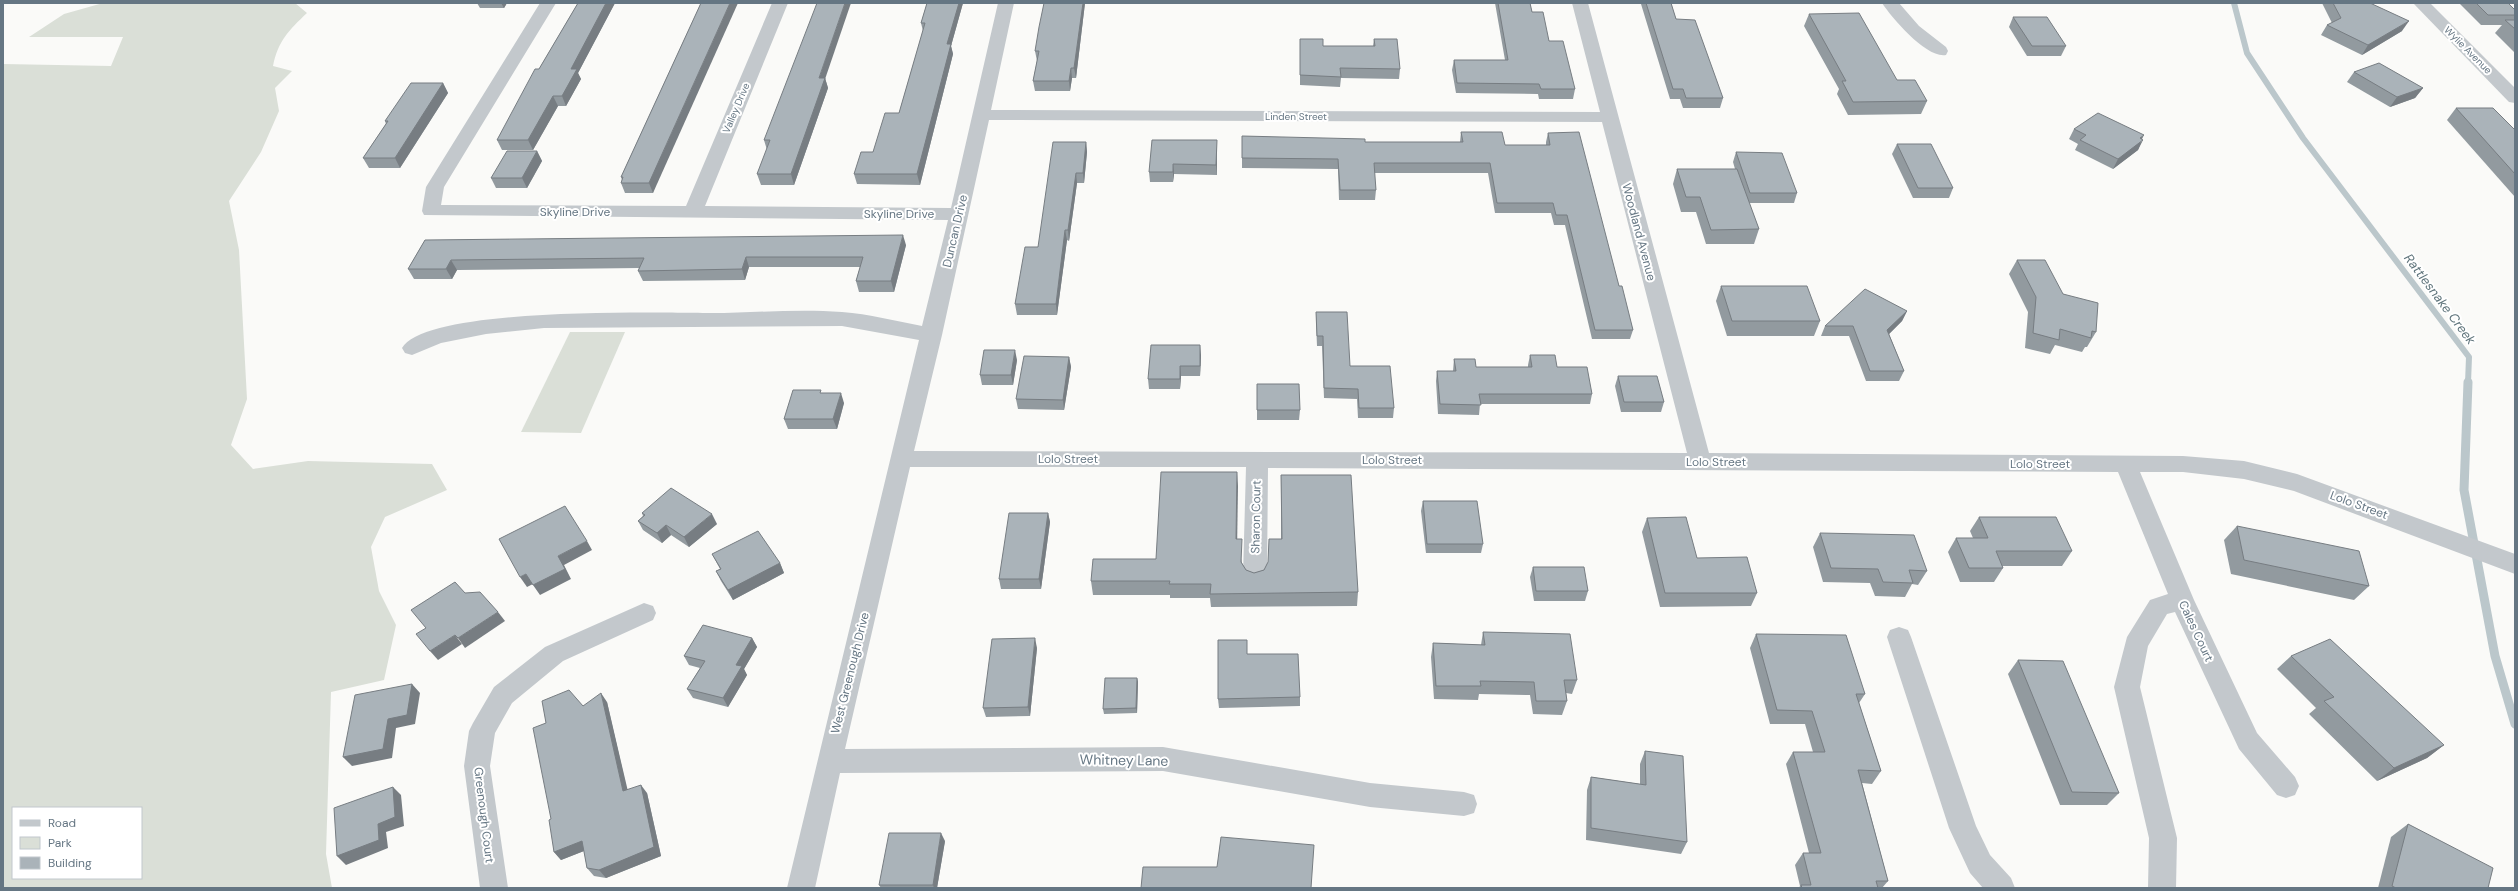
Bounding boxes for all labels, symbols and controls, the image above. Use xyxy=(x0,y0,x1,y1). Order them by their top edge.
street label: Wylie Avenue xyxy=(2441,23,2495,77)
street label: Valley Drive xyxy=(720,81,753,135)
street label: Linden Street xyxy=(1265,110,1327,123)
street label: Woodland Avenue xyxy=(1618,181,1660,283)
street label: Duncan Drive xyxy=(939,193,971,269)
street label: Skyline Drive xyxy=(540,204,610,220)
street label: Skyline Drive xyxy=(864,206,934,222)
water label: Rattlesnake Creek xyxy=(2400,250,2480,348)
street label: Lolo Street xyxy=(1038,451,1098,467)
street label: Lolo Street xyxy=(1362,452,1422,468)
street label: Lolo Street xyxy=(1686,454,1746,470)
street label: Lolo Street xyxy=(2010,456,2070,472)
street label: Sharon Court xyxy=(1247,480,1265,554)
street label: Lolo Street xyxy=(2328,487,2390,523)
street label: Cales Court xyxy=(2175,598,2217,664)
street label: West Greenough Drive xyxy=(827,610,873,735)
street label: Whitney Lane xyxy=(1080,750,1169,770)
street label: Greenough Court xyxy=(470,766,498,864)
legend xyxy=(12,807,142,879)
text: Road xyxy=(48,815,76,831)
text: Park xyxy=(48,835,72,851)
text: Building xyxy=(48,855,92,871)

